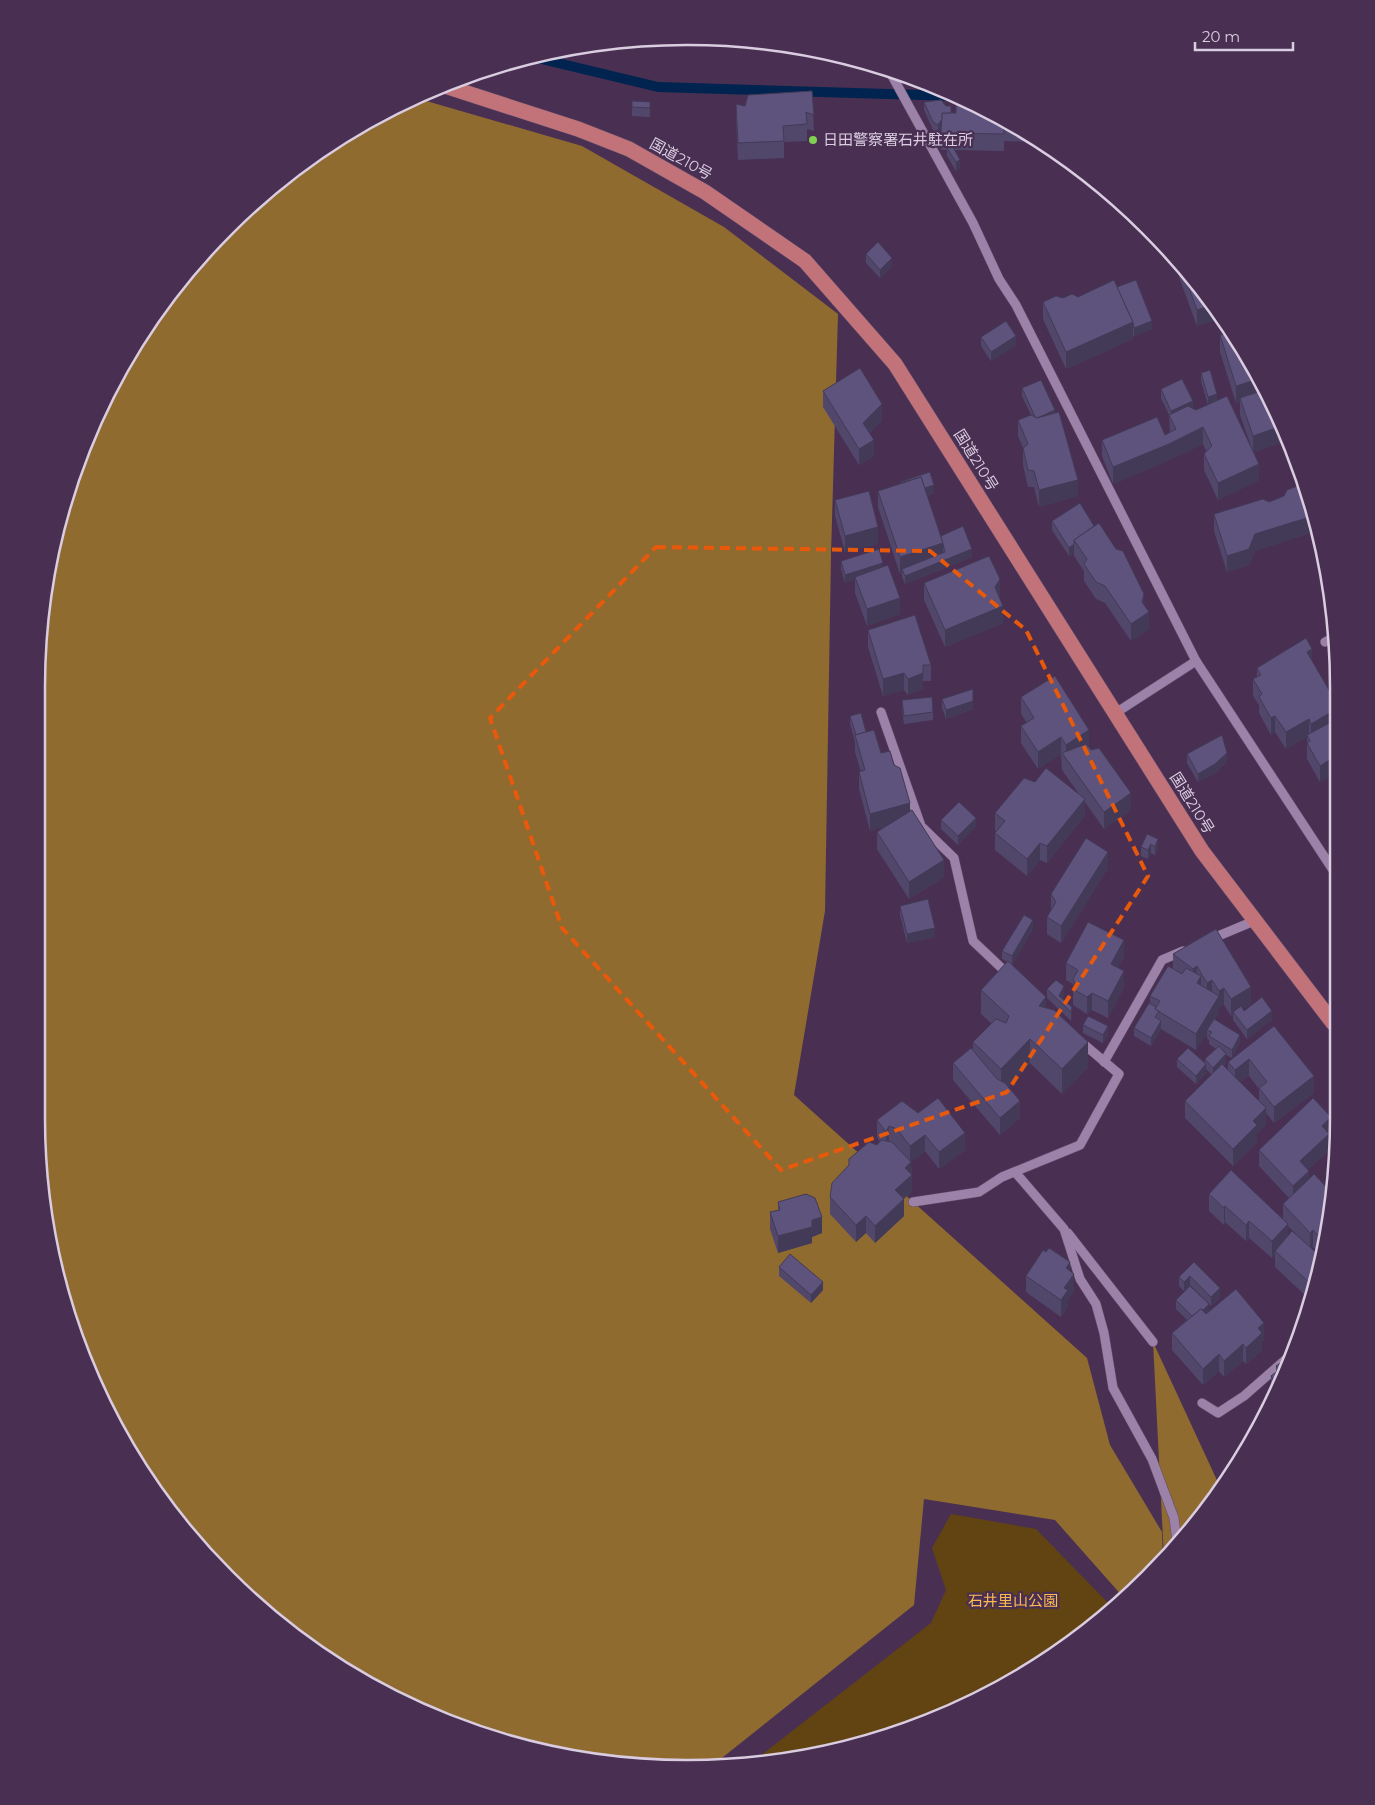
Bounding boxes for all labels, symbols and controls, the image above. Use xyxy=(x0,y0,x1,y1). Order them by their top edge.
scale bar xyxy=(1195,20,1292,52)
text: 20 m xyxy=(1202,27,1240,46)
place label: 日田警察署石井駐在所 xyxy=(823,130,973,149)
street label: 国道210号 xyxy=(647,134,716,184)
marker: 日田警察署石井駐在所 xyxy=(807,134,819,146)
street label: 国道210号 xyxy=(950,425,1003,494)
street label: 国道210号 xyxy=(1166,768,1219,837)
park label: 石井里山公園 xyxy=(968,1591,1058,1610)

